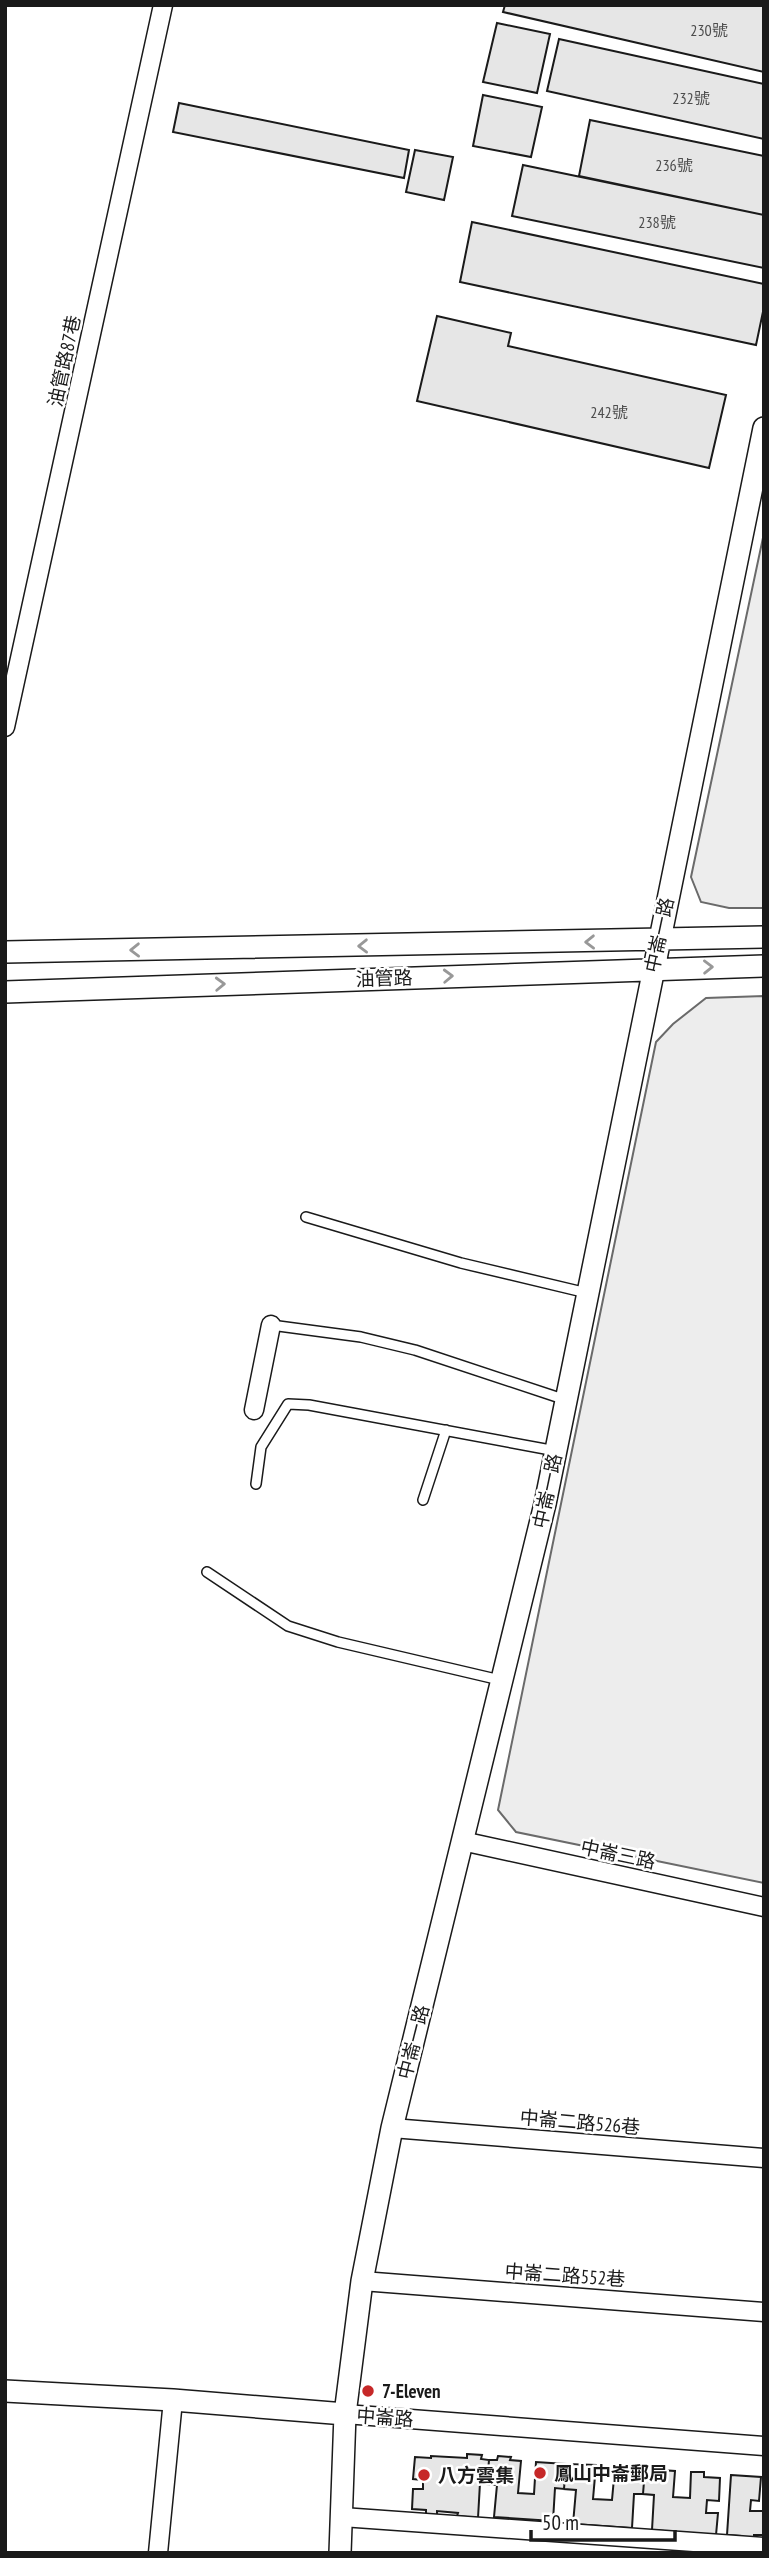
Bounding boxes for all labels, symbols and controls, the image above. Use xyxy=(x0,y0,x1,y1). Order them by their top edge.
house number: 230號 xyxy=(690,20,728,40)
house number: 232號 xyxy=(672,88,710,108)
house number: 236號 xyxy=(655,155,693,175)
house number: 238號 xyxy=(638,212,676,232)
street label: 油管路87巷 xyxy=(43,313,85,409)
house number: 242號 xyxy=(590,402,628,422)
street label: 中崙一路 xyxy=(639,895,679,975)
one-way arrow xyxy=(585,934,595,950)
one-way arrow xyxy=(357,938,368,953)
one-way arrow xyxy=(130,942,141,957)
one-way arrow xyxy=(703,960,714,975)
street label: 油管路 xyxy=(355,965,413,991)
one-way arrow xyxy=(443,968,453,984)
one-way arrow xyxy=(216,976,226,992)
street label: 中崙一路 xyxy=(527,1451,567,1531)
street label: 中崙三路 xyxy=(578,1834,658,1874)
street label: 中崙一路 xyxy=(392,2002,434,2082)
street label: 中崙二路526巷 xyxy=(519,2105,641,2139)
street label: 中崙二路552巷 xyxy=(504,2259,626,2291)
place label: 7-Eleven xyxy=(382,2379,441,2403)
marker: 7-Eleven xyxy=(360,2383,376,2399)
street label: 中崙路 xyxy=(356,2403,414,2431)
place label: 鳳山中崙郵局 xyxy=(554,2461,668,2485)
place label: 八方雲集 xyxy=(438,2463,514,2487)
marker: 鳳山中崙郵局 xyxy=(532,2465,548,2481)
marker: 八方雲集 xyxy=(416,2467,432,2483)
scale bar xyxy=(531,2498,674,2542)
text: 50 m xyxy=(542,2509,579,2536)

